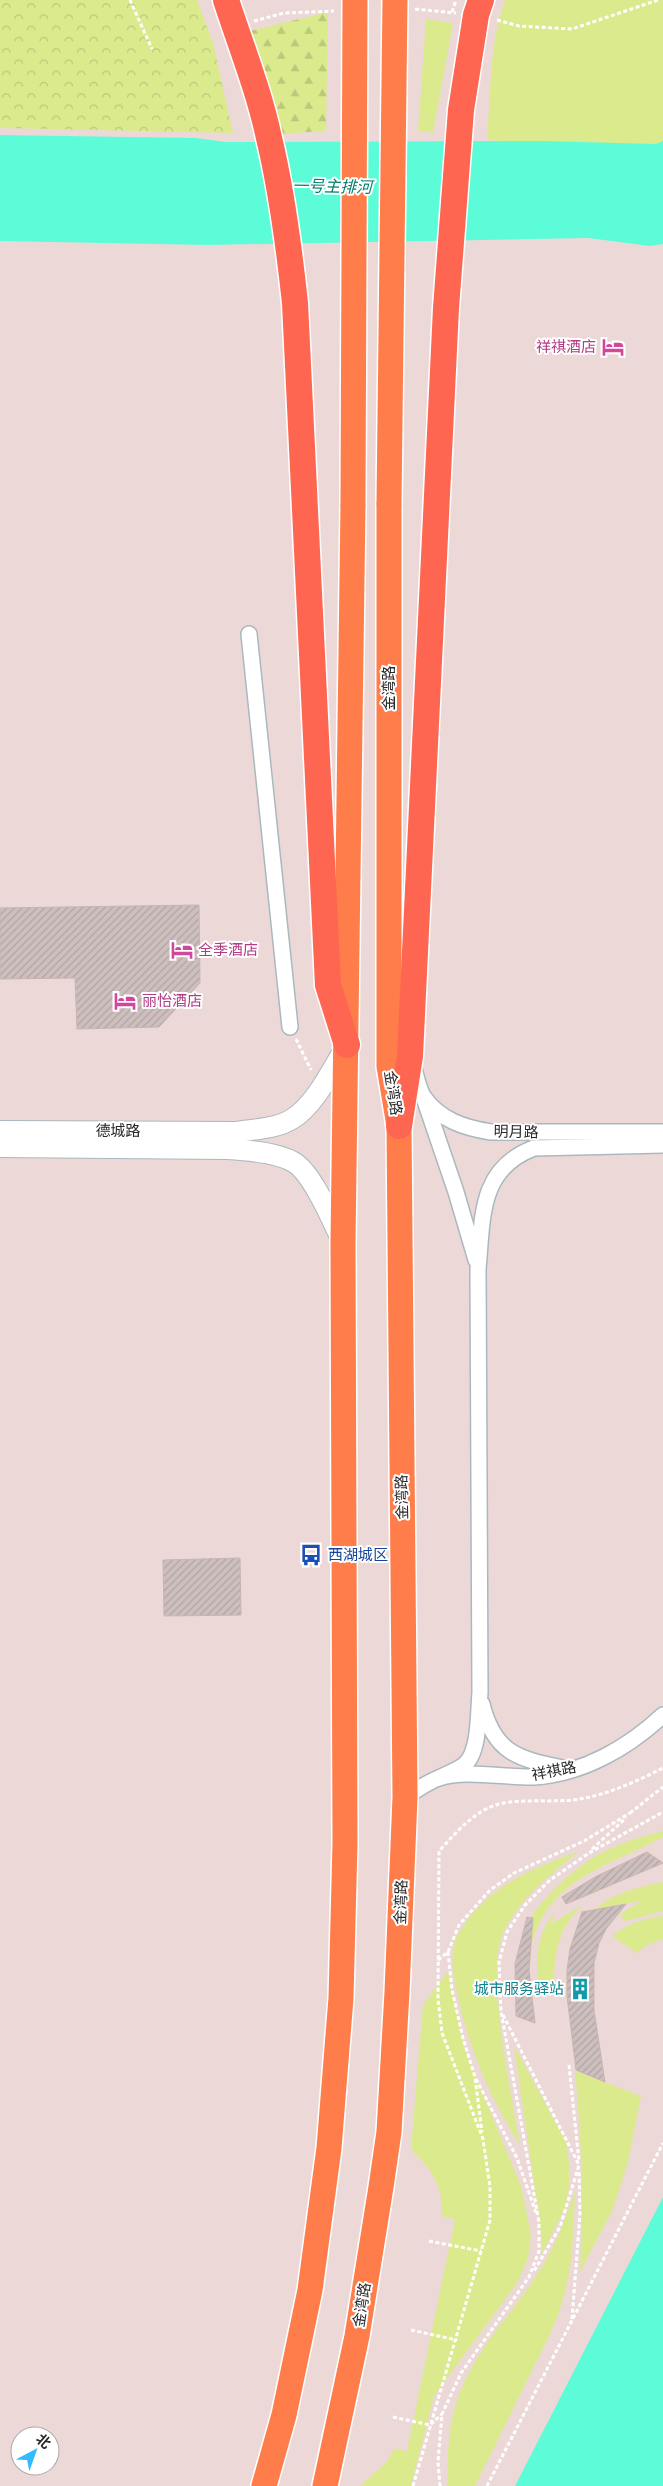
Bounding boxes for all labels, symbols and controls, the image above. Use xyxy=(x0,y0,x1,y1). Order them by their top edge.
water label: 一号主排河 xyxy=(292,176,375,197)
hotel icon: 祥祺酒店 xyxy=(600,334,626,360)
place label: 祥祺酒店 xyxy=(536,338,596,356)
street label: 金湾路 xyxy=(380,665,398,711)
hotel icon: 全季酒店 xyxy=(169,937,195,963)
place label: 全季酒店 xyxy=(198,941,258,959)
hotel icon: 丽怡酒店 xyxy=(112,988,138,1014)
place label: 丽怡酒店 xyxy=(142,992,202,1010)
street label: 金湾路 xyxy=(381,1069,405,1117)
street label: 德城路 xyxy=(95,1122,141,1140)
street label: 明月路 xyxy=(493,1123,539,1141)
street label: 金湾路 xyxy=(393,1474,411,1520)
bus stop icon: 西湖城区 xyxy=(298,1542,324,1568)
place label: 西湖城区 xyxy=(328,1546,388,1564)
street label: 祥祺路 xyxy=(530,1758,578,1784)
street label: 金湾路 xyxy=(391,1879,411,1925)
building icon: 城市服务驿站 xyxy=(567,1976,593,2002)
place label: 城市服务驿站 xyxy=(474,1980,564,1998)
street label: 金湾路 xyxy=(350,2281,374,2329)
north arrow xyxy=(10,2426,60,2476)
text: 北 xyxy=(33,2431,54,2452)

